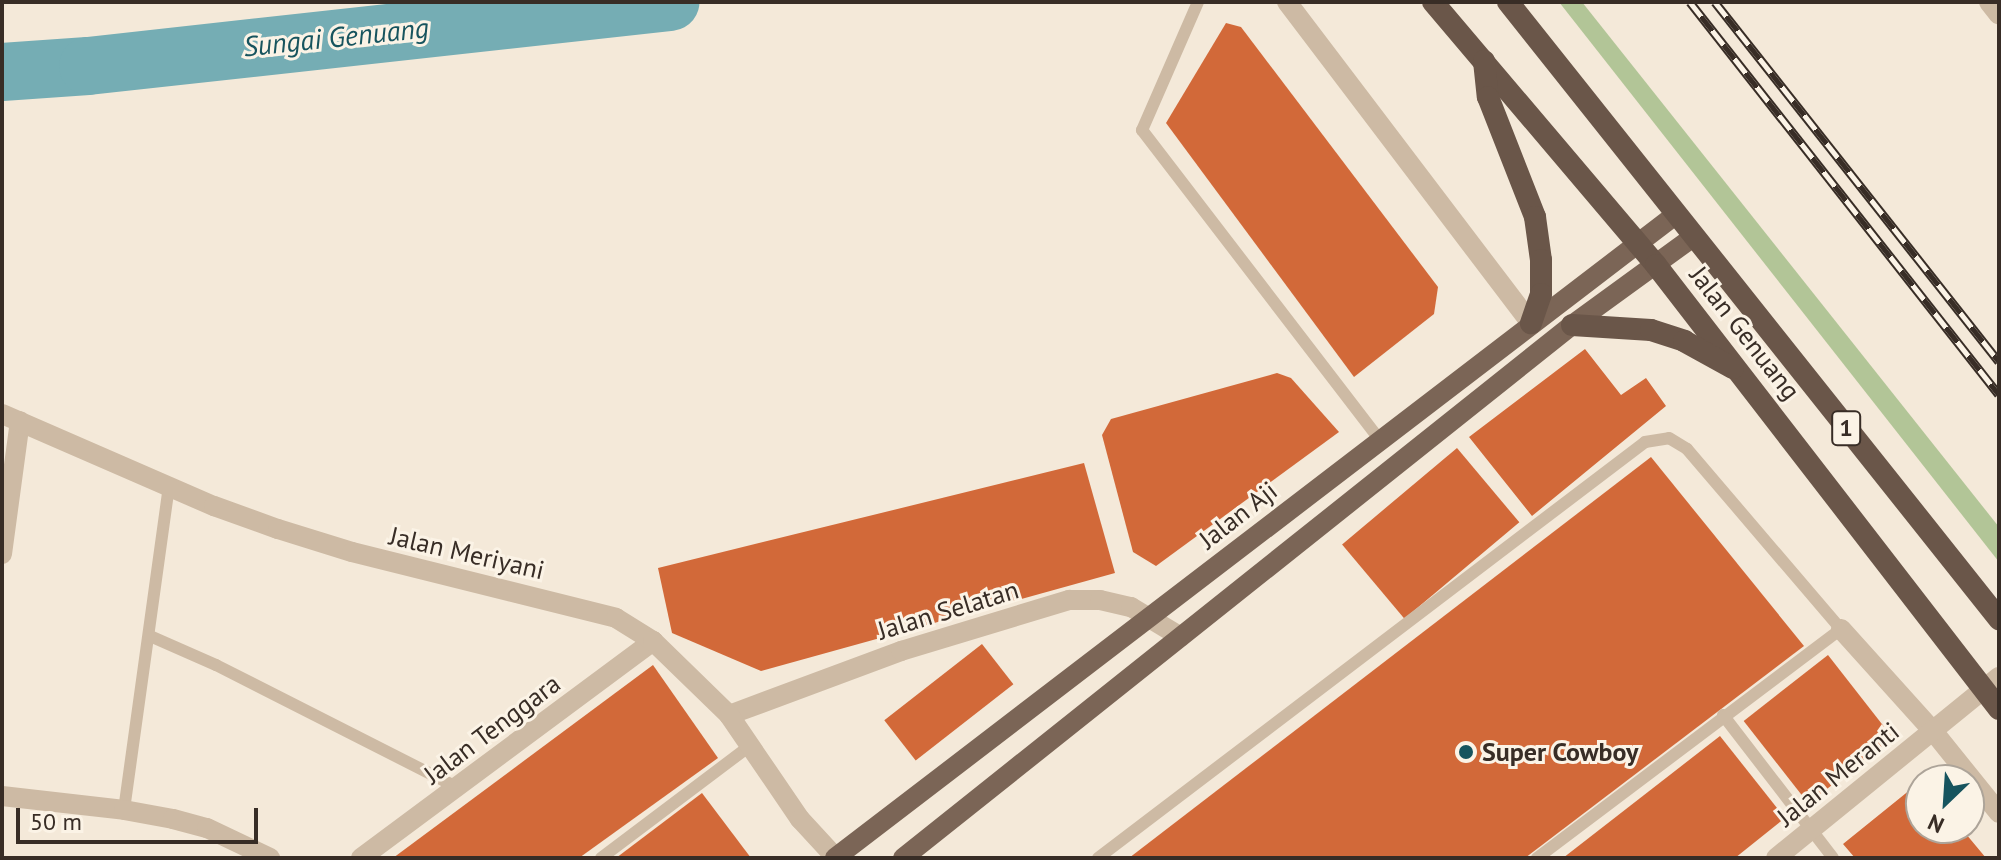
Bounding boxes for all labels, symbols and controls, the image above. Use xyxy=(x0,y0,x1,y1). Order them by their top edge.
water label: Sungai Genuang xyxy=(242,11,430,63)
street label: Jalan Genuang xyxy=(1683,260,1807,406)
road number: 1 xyxy=(1830,408,1862,448)
street label: Jalan Aji xyxy=(1192,475,1284,555)
street label: Jalan Meriyani xyxy=(387,520,547,586)
street label: Jalan Selatan xyxy=(874,574,1022,646)
street label: Jalan Tenggara xyxy=(417,667,567,791)
street label: Jalan Meranti xyxy=(1771,715,1905,833)
place label: Super Cowboy xyxy=(1482,736,1639,768)
marker: Super Cowboy xyxy=(1457,743,1475,761)
north arrow xyxy=(1905,764,1985,844)
scale bar xyxy=(20,792,262,842)
text: 50 m xyxy=(30,806,82,837)
text: N xyxy=(1923,808,1948,840)

